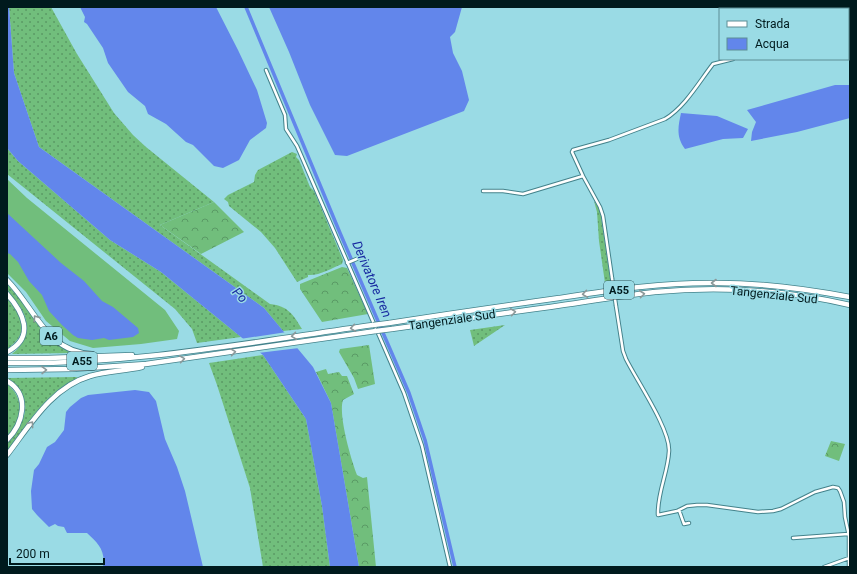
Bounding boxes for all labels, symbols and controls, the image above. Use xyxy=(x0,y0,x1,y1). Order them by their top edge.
legend xyxy=(719,8,849,60)
text: Strada xyxy=(755,17,790,31)
text: Acqua xyxy=(755,37,789,51)
water label: Derivatore Iren xyxy=(349,239,395,320)
one-way arrow xyxy=(711,279,717,287)
road number: A55 xyxy=(604,281,634,299)
street label: Tangenziale Sud xyxy=(730,283,818,307)
water label: Po xyxy=(229,284,251,306)
one-way arrow xyxy=(582,289,588,298)
one-way arrow xyxy=(639,290,645,299)
street label: Tangenziale Sud xyxy=(408,307,496,333)
one-way arrow xyxy=(510,308,516,317)
one-way arrow xyxy=(34,315,41,322)
one-way arrow xyxy=(349,323,356,332)
road number: A6 xyxy=(40,327,62,345)
one-way arrow xyxy=(291,331,297,340)
one-way arrow xyxy=(230,348,236,357)
road number: A55 xyxy=(67,352,97,370)
one-way arrow xyxy=(179,355,185,364)
one-way arrow xyxy=(41,366,47,374)
one-way arrow xyxy=(26,421,33,428)
scale bar xyxy=(10,540,104,566)
text: 200 m xyxy=(16,547,50,561)

